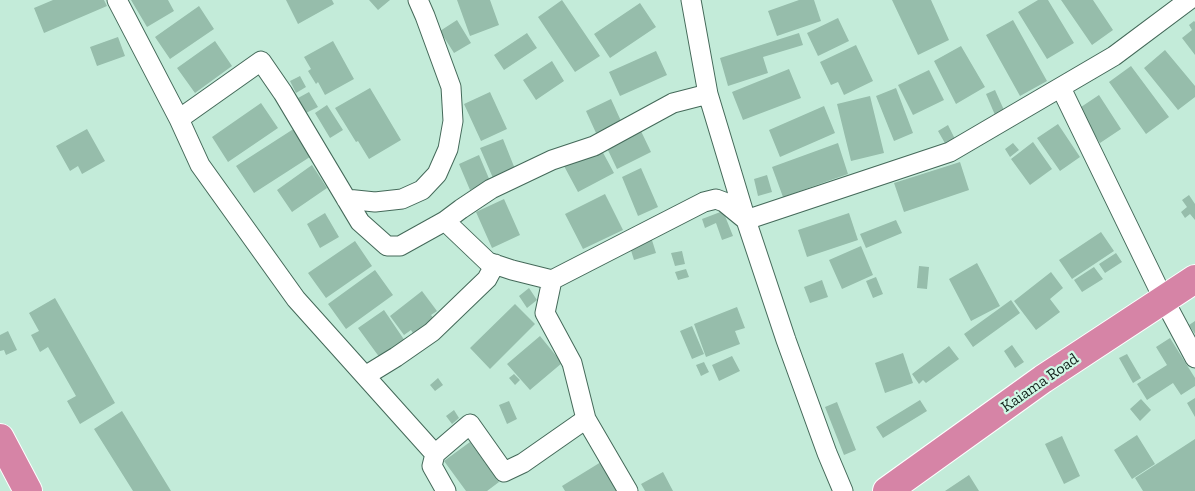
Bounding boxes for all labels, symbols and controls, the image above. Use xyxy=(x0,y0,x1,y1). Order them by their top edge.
street label: Kaiama Road xyxy=(998,349,1082,417)

